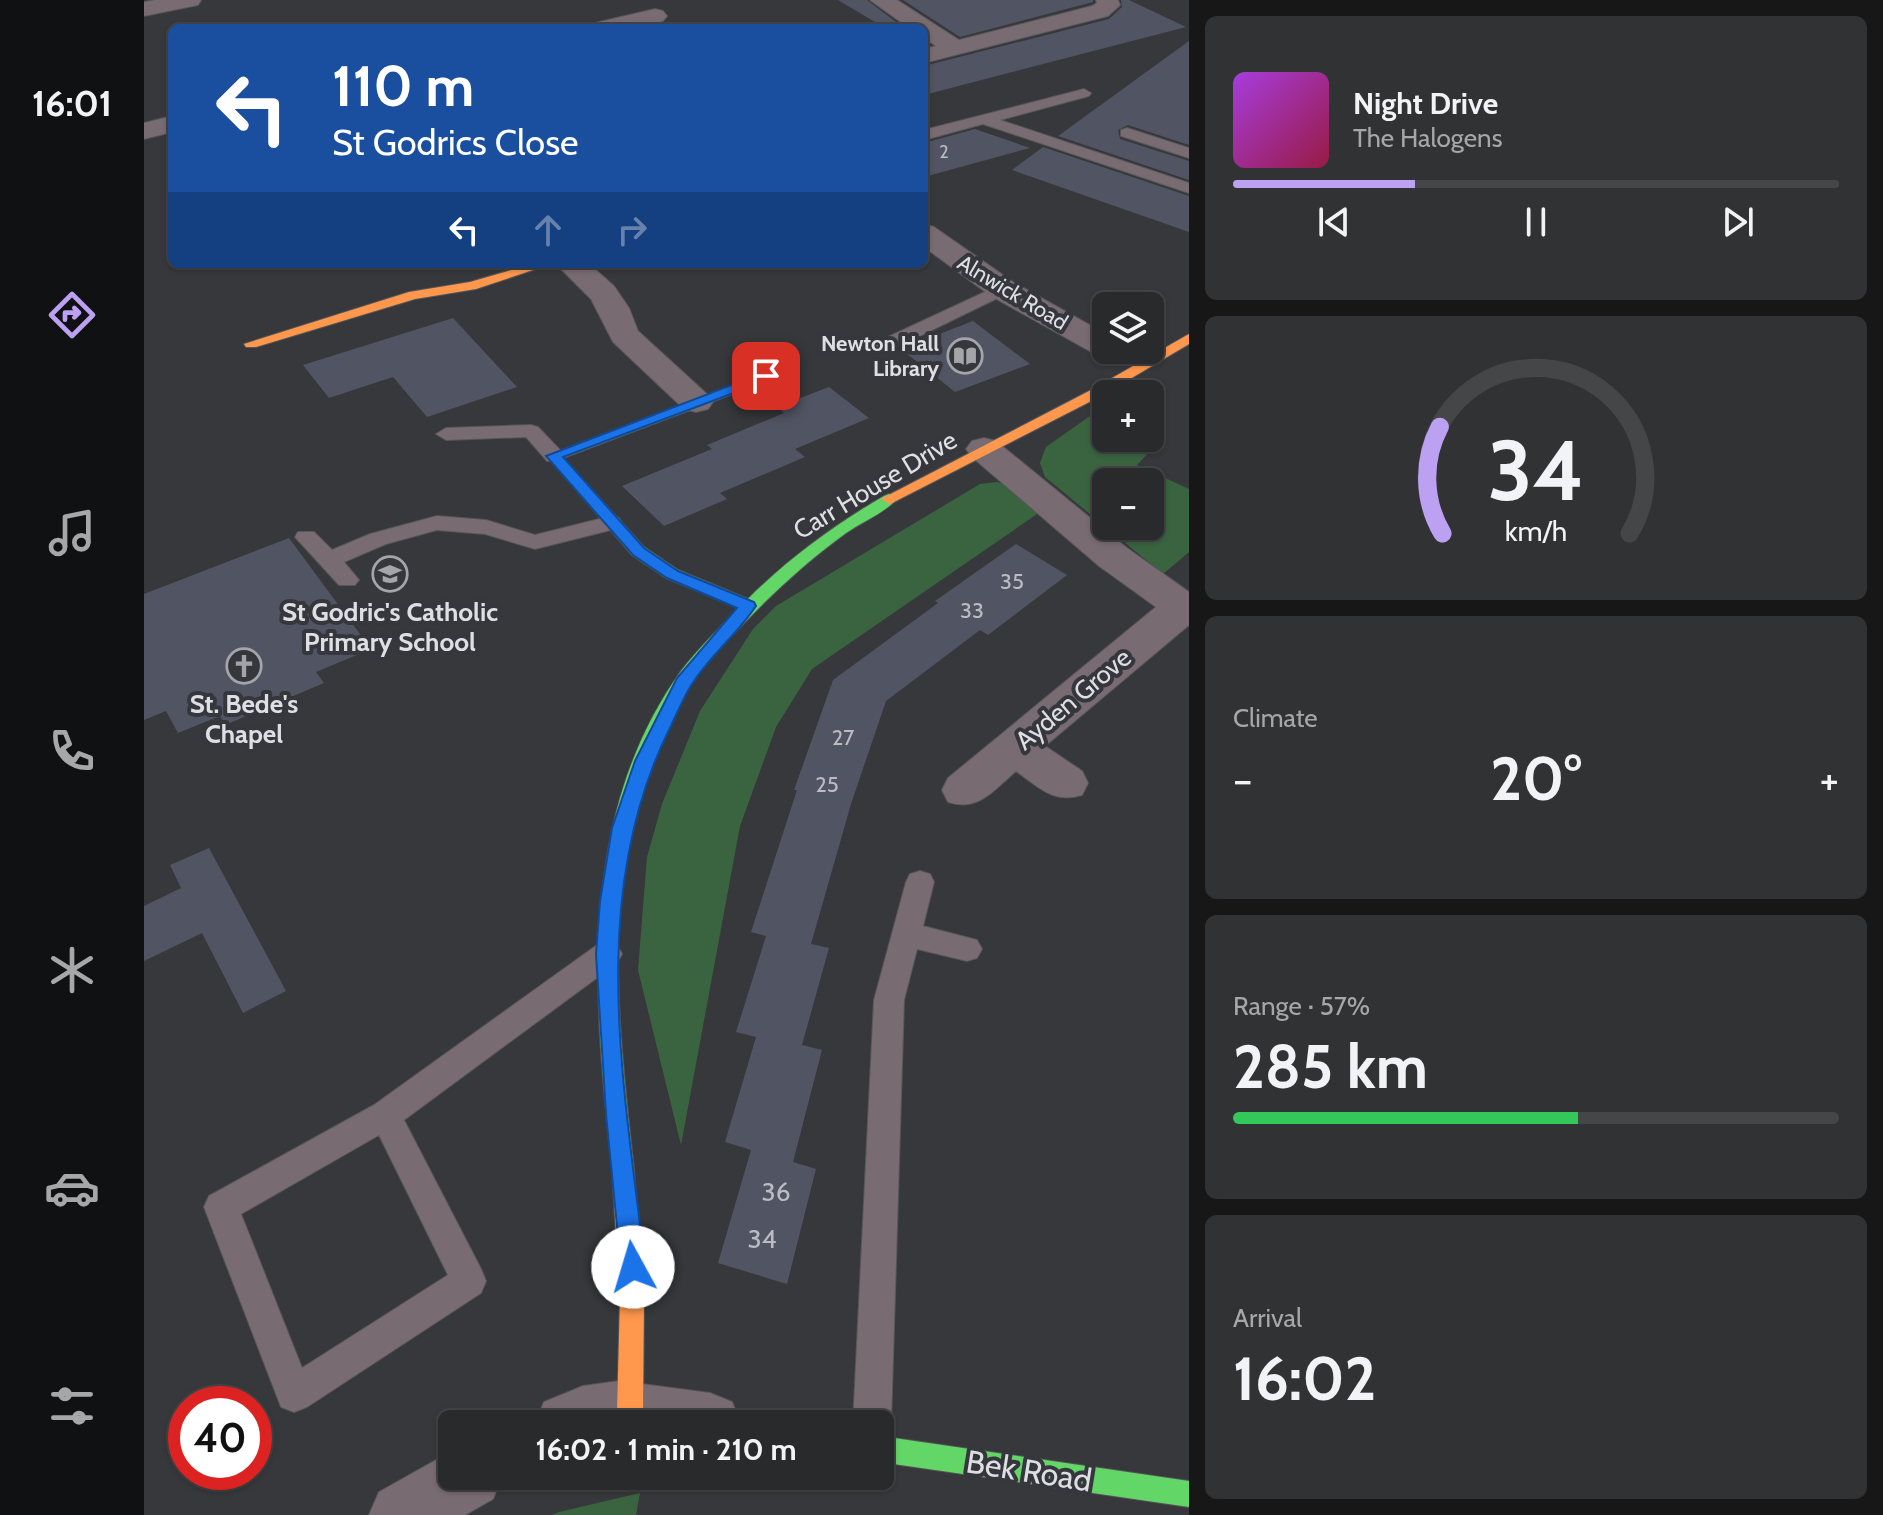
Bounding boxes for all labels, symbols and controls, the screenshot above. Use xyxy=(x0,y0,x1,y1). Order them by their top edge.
text: 110 m xyxy=(332,52,474,120)
icon: left xyxy=(200,56,304,160)
text: 16:01 xyxy=(32,81,112,125)
text: Night Drive xyxy=(1353,85,1498,122)
text: St Godrics Close xyxy=(332,120,579,164)
text: The Halogens xyxy=(1353,122,1502,154)
house number: 2 xyxy=(939,141,949,163)
icon: previous xyxy=(1312,200,1356,244)
icon: pause xyxy=(1514,200,1558,244)
icon: next xyxy=(1716,200,1760,244)
icon: left xyxy=(442,208,486,252)
icon: ahead xyxy=(526,208,570,252)
icon: right xyxy=(610,208,654,252)
street label: Alnwick Road xyxy=(953,249,1073,336)
icon: directions xyxy=(44,287,100,343)
map controls xyxy=(1092,292,1164,540)
button: layers xyxy=(1092,292,1164,364)
place label: Newton Hall Library xyxy=(821,330,939,382)
library icon: Newton Hall Library xyxy=(946,337,984,375)
pin xyxy=(732,342,800,410)
icon: arrive xyxy=(744,354,788,398)
button: + xyxy=(1092,380,1164,452)
text: 34 xyxy=(1488,419,1584,520)
street label: Carr House Drive xyxy=(787,424,963,546)
button: − xyxy=(1092,468,1164,540)
icon: music xyxy=(44,505,100,561)
text: km/h xyxy=(1505,513,1567,548)
school or university icon: St Godric's Catholic Primary School xyxy=(371,555,409,593)
house number: 35 xyxy=(1000,568,1024,595)
place label: St Godric's Catholic Primary School xyxy=(282,596,498,658)
house number: 33 xyxy=(960,597,984,624)
street label: Ayden Grove xyxy=(1009,641,1137,757)
church icon: St. Bede's Chapel xyxy=(225,647,263,685)
place label: St. Bede's Chapel xyxy=(190,688,298,750)
text: Climate xyxy=(1233,702,1318,734)
icon: phone xyxy=(44,723,100,779)
house number: 27 xyxy=(832,724,854,751)
text: 20° xyxy=(1490,742,1582,815)
text: − xyxy=(1233,753,1252,806)
text: + xyxy=(1820,753,1839,806)
house number: 25 xyxy=(815,771,839,798)
icon: climate xyxy=(44,942,100,998)
text: Range · 57% xyxy=(1233,990,1370,1022)
text: 285 km xyxy=(1233,1030,1428,1103)
icon: car xyxy=(44,1160,100,1216)
house number: 36 xyxy=(762,1176,790,1208)
house number: 34 xyxy=(747,1223,777,1255)
position arrow xyxy=(591,1225,675,1309)
text: Arrival xyxy=(1233,1302,1302,1334)
text: 16:02 xyxy=(1233,1342,1376,1415)
icon: filters xyxy=(44,1378,100,1434)
speed limit sign: 40 xyxy=(168,1386,272,1490)
text: 16:02 · 1 min · 210 m xyxy=(535,1431,797,1468)
street label: Bek Road xyxy=(964,1441,1095,1500)

